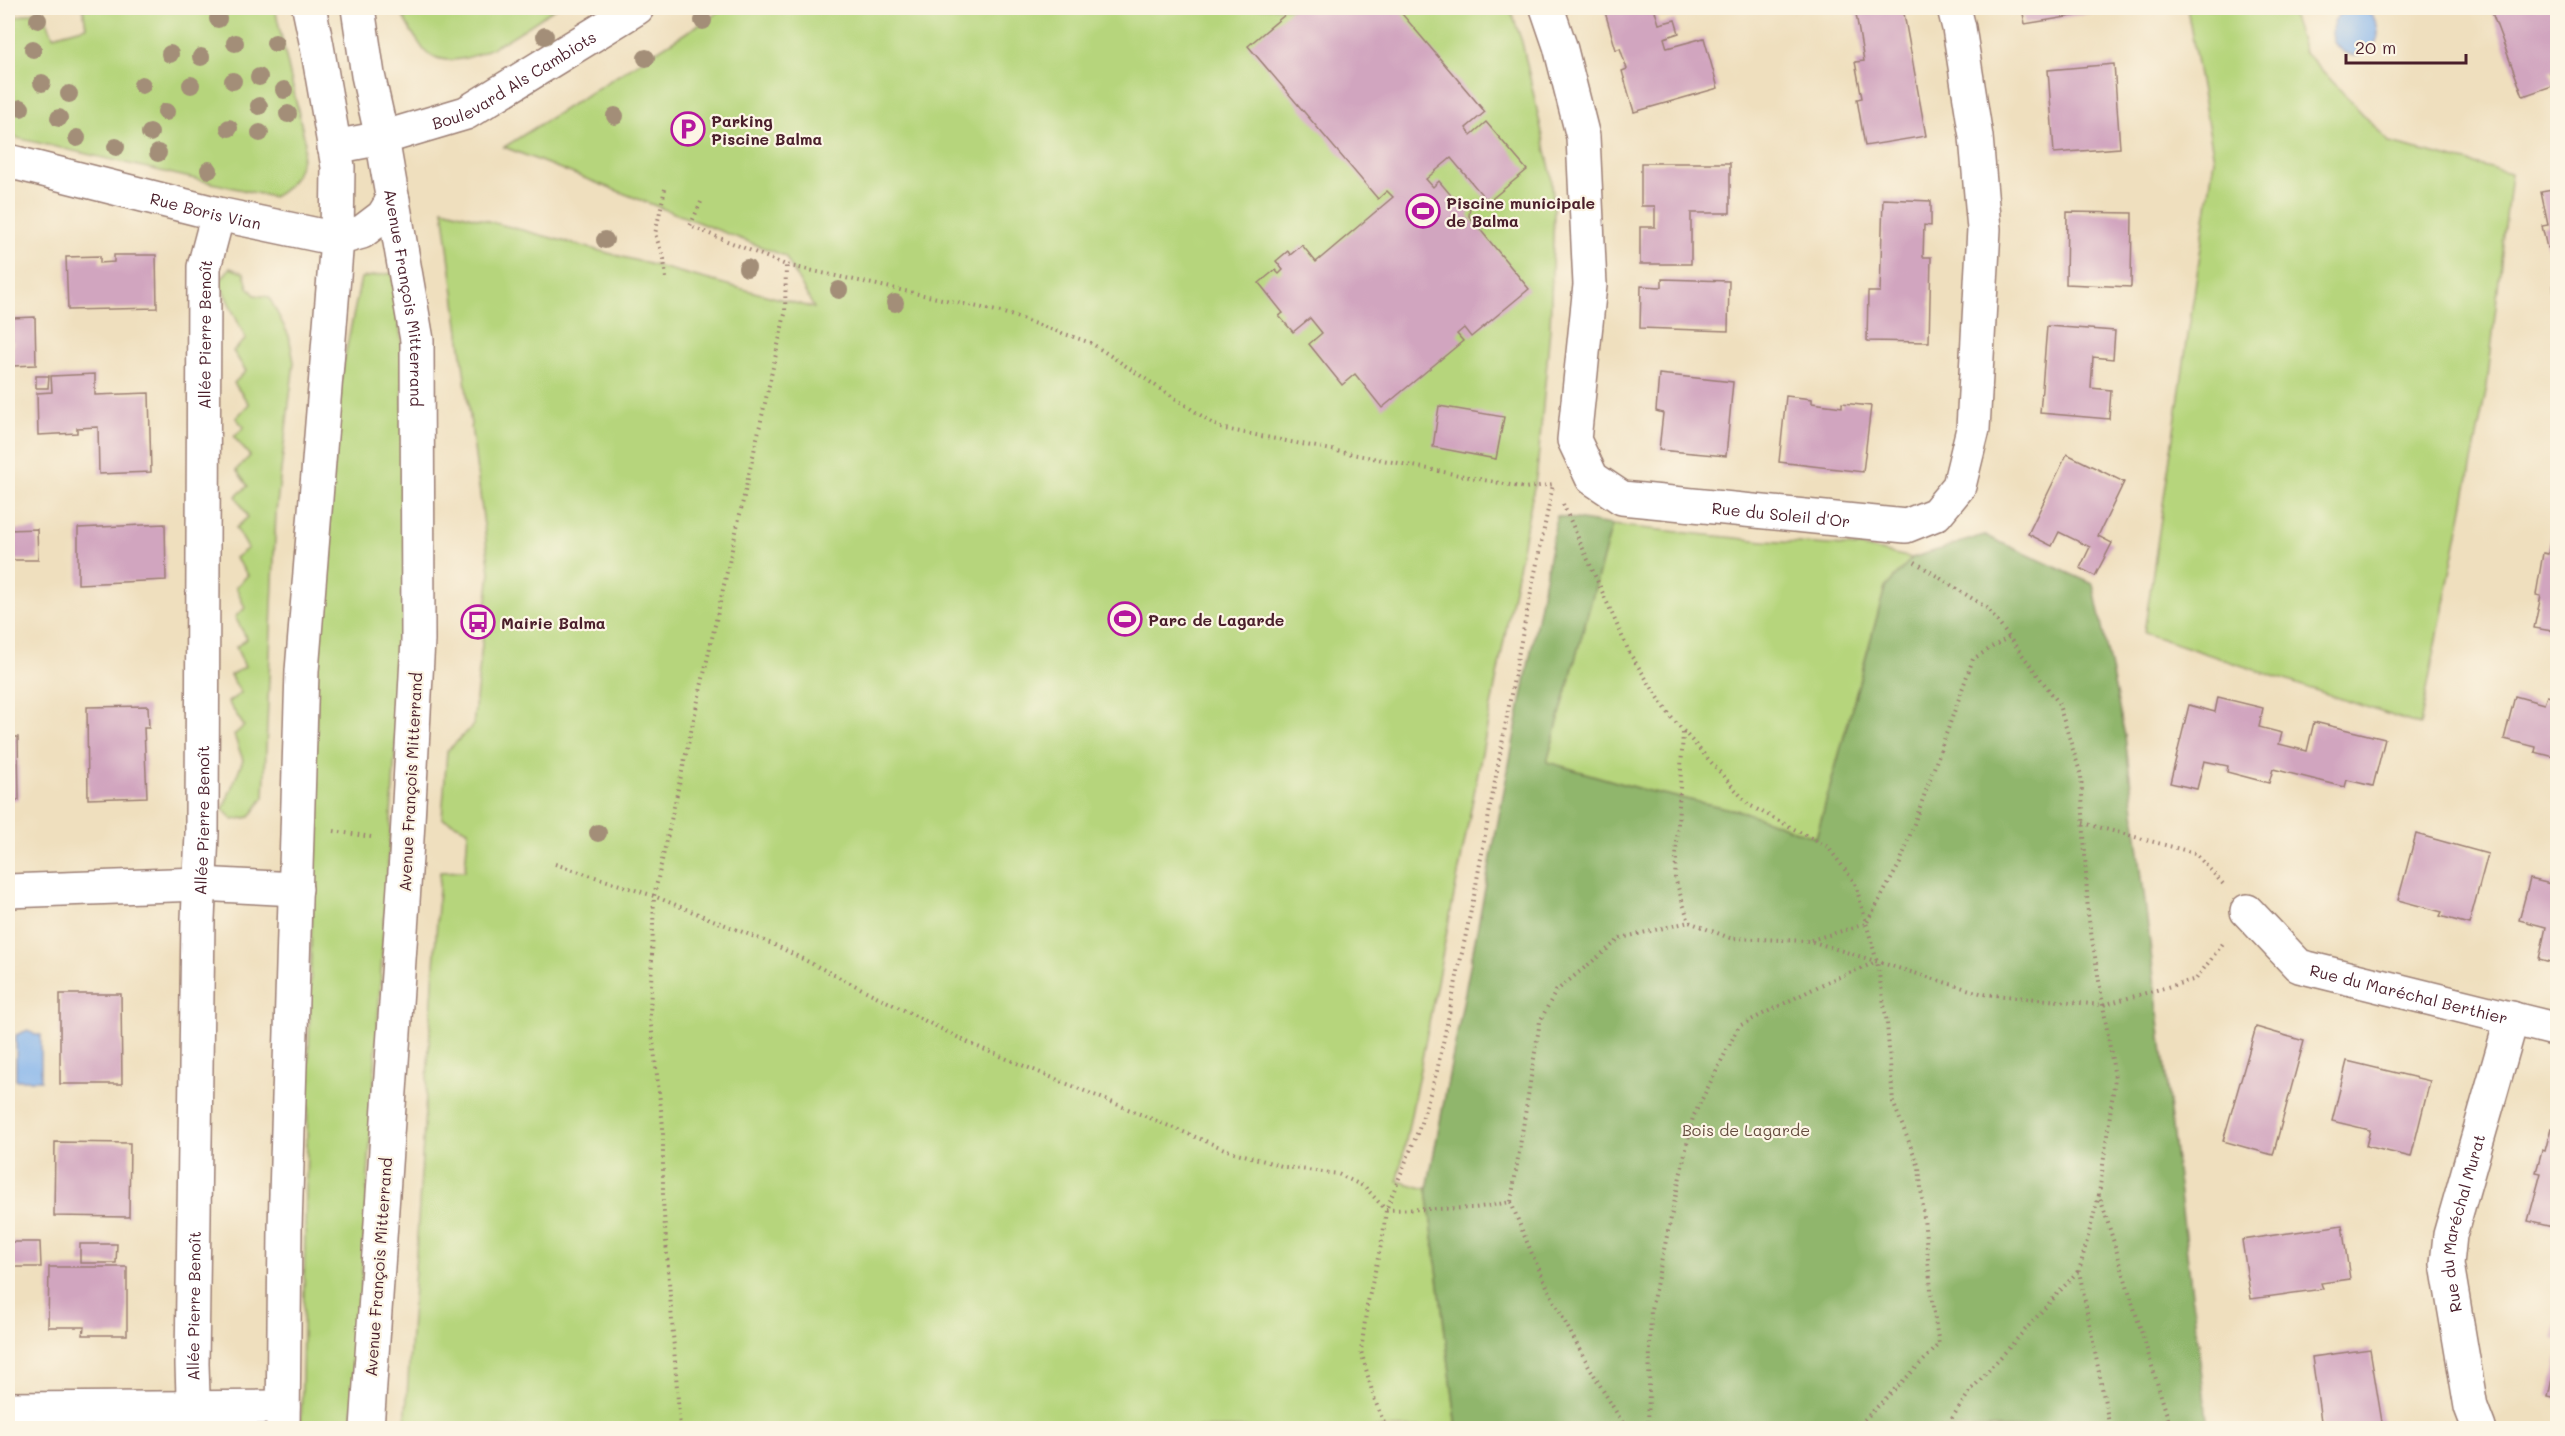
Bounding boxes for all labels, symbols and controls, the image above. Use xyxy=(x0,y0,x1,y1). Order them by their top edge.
street label: Boulevard Als Cambiots xyxy=(429,25,600,133)
scale bar xyxy=(2346,27,2466,65)
text: 20 m xyxy=(2355,35,2396,59)
place label: Parking Piscine Balma xyxy=(711,110,822,149)
parking icon: Parking Piscine Balma xyxy=(670,111,706,147)
street label: Rue Boris Vian xyxy=(148,187,263,233)
street label: Avenue François Mitterrand xyxy=(380,187,428,407)
place label: Piscine municipale de Balma xyxy=(1446,192,1595,231)
sports icon: Piscine municipale de Balma xyxy=(1405,193,1441,229)
street label: Allée Pierre Benoît xyxy=(193,257,216,409)
street label: Rue du Soleil d'Or xyxy=(1711,496,1851,531)
sports icon: Parc de Lagarde xyxy=(1107,601,1143,637)
bus stop icon: Mairie Balma xyxy=(460,604,496,640)
place label: Parc de Lagarde xyxy=(1148,609,1284,630)
place label: Mairie Balma xyxy=(501,612,606,633)
street label: Avenue François Mitterrand xyxy=(394,672,426,892)
street label: Allée Pierre Benoît xyxy=(189,745,213,896)
street label: Rue du Maréchal Berthier xyxy=(2308,959,2510,1028)
park label: Bois de Lagarde xyxy=(1682,1119,1810,1140)
street label: Rue du Maréchal Murat xyxy=(2436,1131,2489,1314)
street label: Avenue François Mitterrand xyxy=(360,1157,396,1377)
street label: Allée Pierre Benoît xyxy=(181,1231,204,1381)

